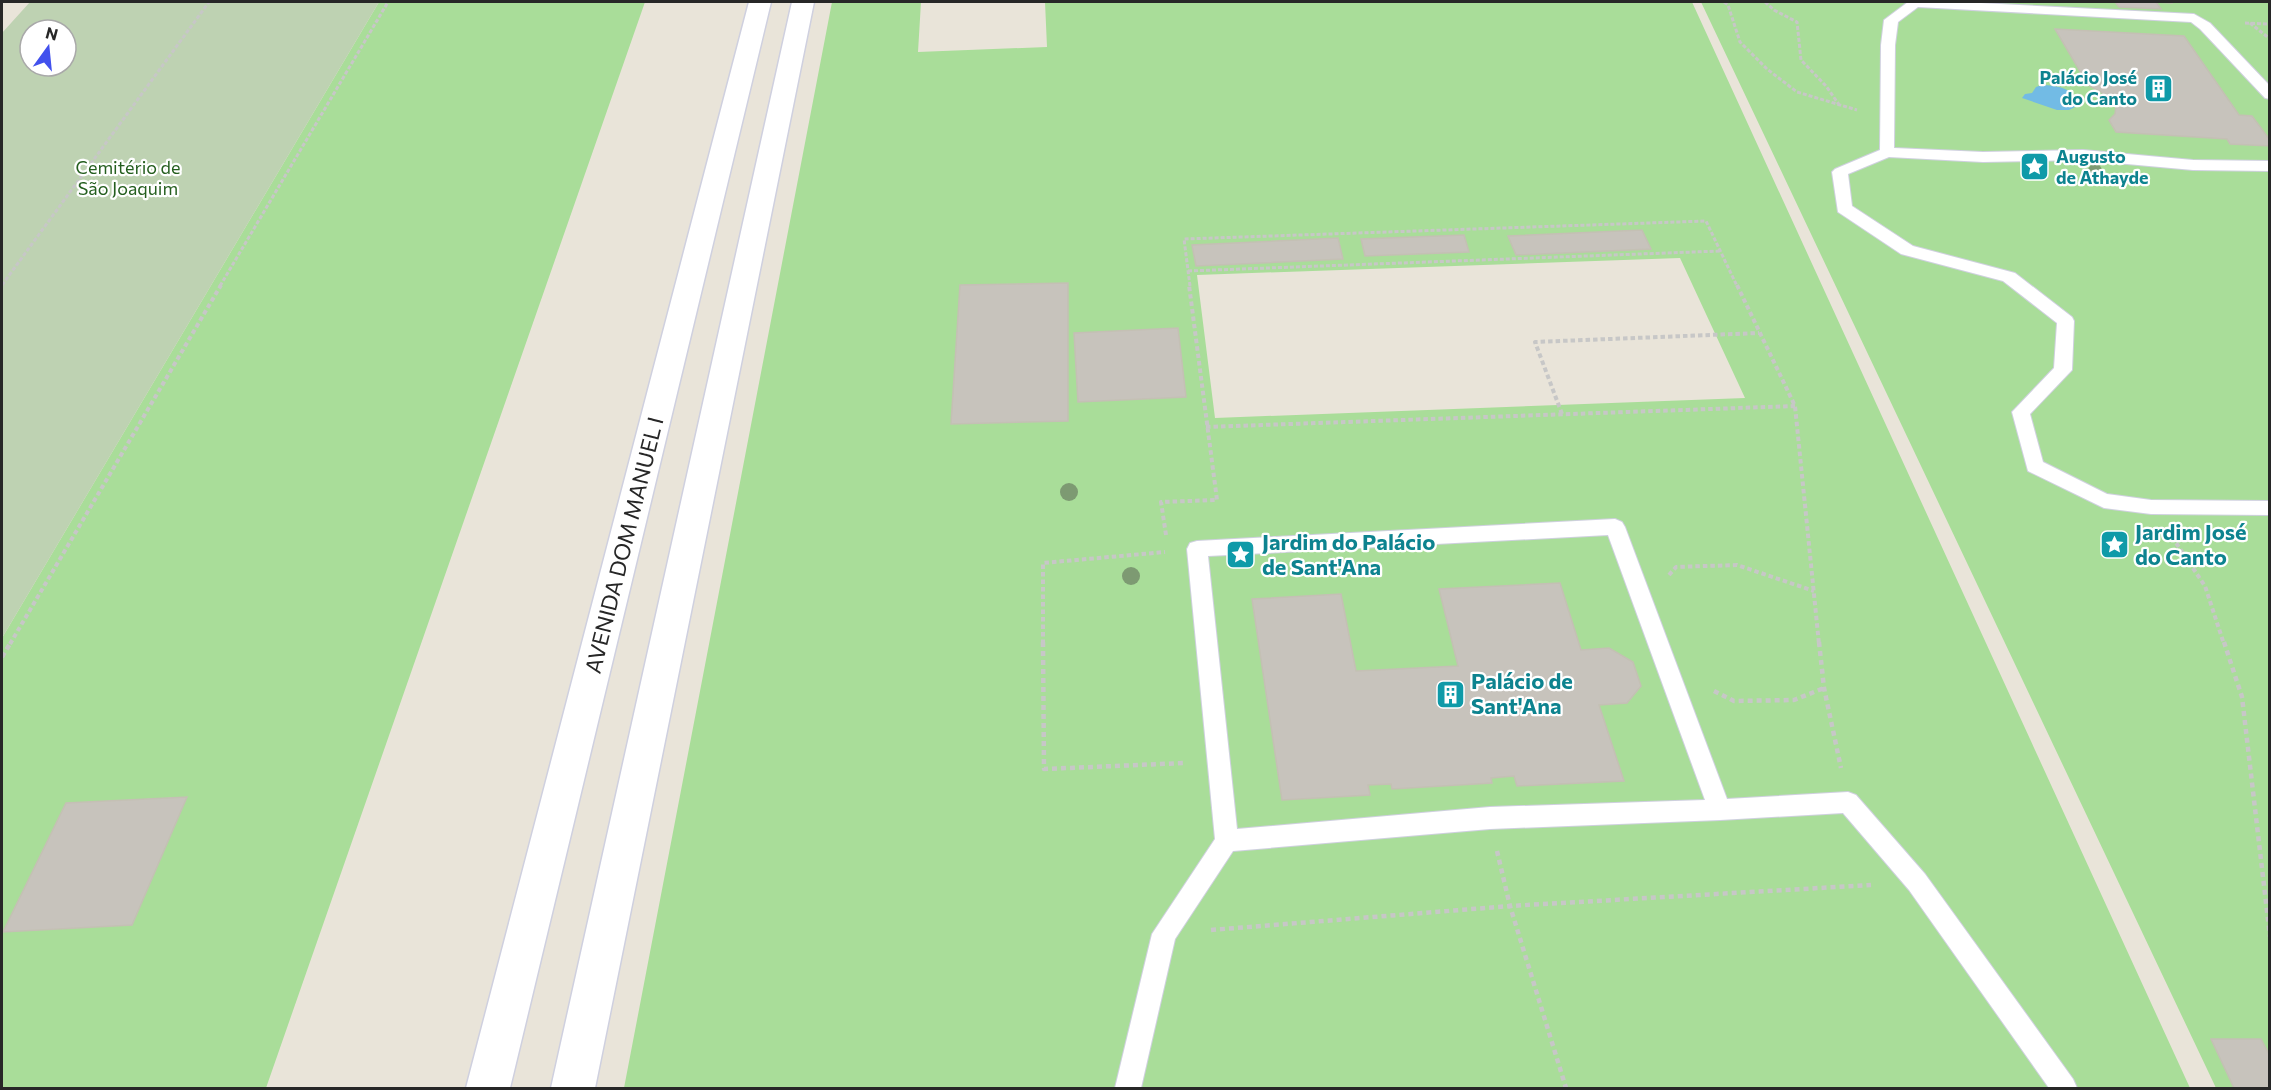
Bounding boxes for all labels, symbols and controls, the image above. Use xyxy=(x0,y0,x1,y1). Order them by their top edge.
north arrow xyxy=(18,18,78,78)
text: N xyxy=(44,22,60,44)
place label: Palácio José do Canto xyxy=(2039,66,2137,109)
building icon: Palácio José do Canto xyxy=(2142,72,2174,104)
place label: Augusto de Athayde xyxy=(2056,145,2149,188)
place icon: Augusto de Athayde xyxy=(2019,151,2051,183)
park label: Cemitério de São Joaquim xyxy=(76,156,180,199)
street label: AVENIDA DOM MANUEL I xyxy=(579,414,668,676)
place label: Jardim José do Canto xyxy=(2135,518,2247,570)
place label: Jardim do Palácio de Sant'Ana xyxy=(1262,528,1435,580)
place icon: Jardim José do Canto xyxy=(2098,529,2130,561)
place icon: Jardim do Palácio de Sant'Ana xyxy=(1225,539,1257,571)
place label: Palácio de Sant'Ana xyxy=(1471,667,1573,719)
building icon: Palácio de Sant'Ana xyxy=(1434,678,1466,710)

